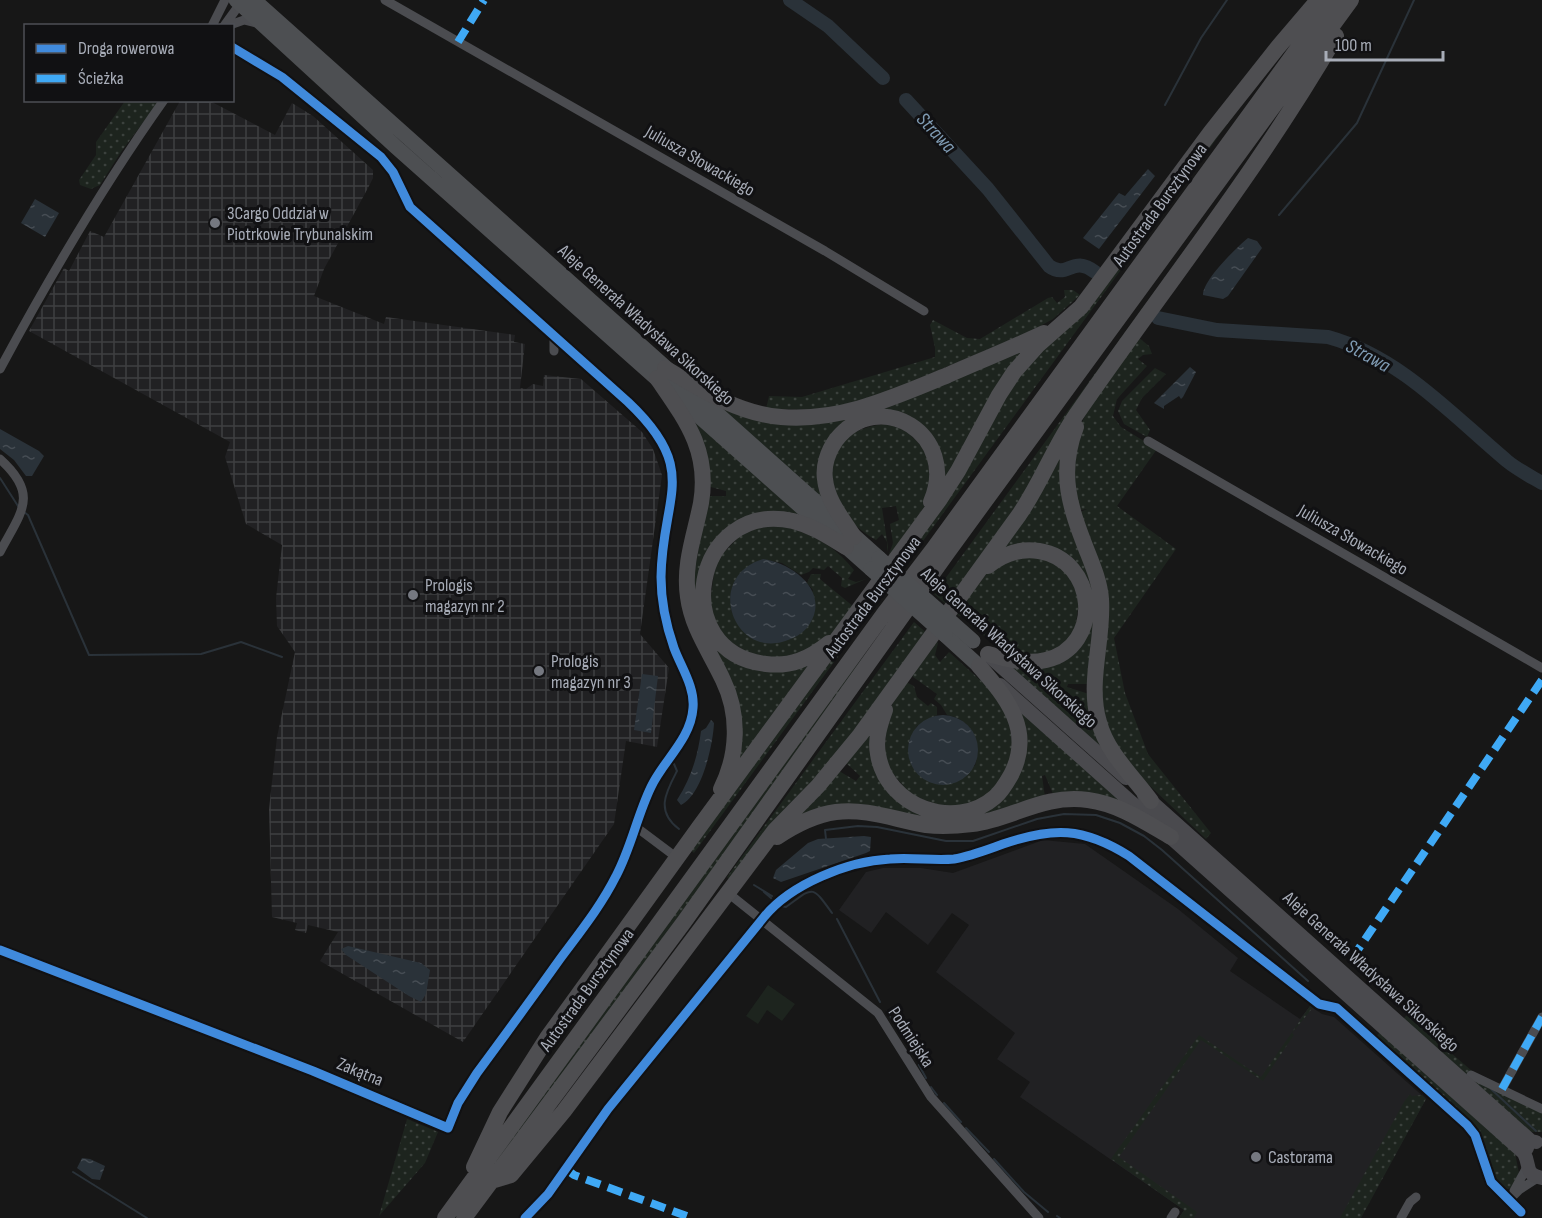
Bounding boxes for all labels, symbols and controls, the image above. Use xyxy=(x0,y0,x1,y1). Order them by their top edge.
legend xyxy=(24,24,234,102)
scale bar xyxy=(1326,24,1443,62)
text: 100 m xyxy=(1335,35,1372,56)
text: Droga rowerowa xyxy=(78,38,175,59)
text: Ścieżka xyxy=(78,68,124,89)
water label: Strawa xyxy=(911,108,961,158)
street label: Juliusza Słowackiego xyxy=(641,121,758,201)
street label: Autostrada Bursztynowa xyxy=(1108,139,1212,271)
place label: 3Cargo Oddział w Piotrkowie Trybunalskim xyxy=(227,203,373,245)
marker: 3Cargo Oddział w Piotrkowie Trybunalskim xyxy=(208,216,222,230)
street label: Aleje Generała Władysława Sikorskiego xyxy=(553,240,738,410)
water label: Strawa xyxy=(1342,334,1394,378)
street label: Juliusza Słowackiego xyxy=(1294,500,1411,580)
street label: Autostrada Bursztynowa xyxy=(820,532,926,663)
street label: Aleje Generała Władysława Sikorskiego xyxy=(916,563,1101,733)
place label: Prologis magazyn nr 2 xyxy=(425,575,505,617)
marker: Prologis magazyn nr 2 xyxy=(406,588,420,602)
place label: Prologis magazyn nr 3 xyxy=(551,651,631,693)
marker: Prologis magazyn nr 3 xyxy=(532,664,546,678)
street label: Aleje Generała Władysława Sikorskiego xyxy=(1278,887,1463,1057)
street label: Autostrada Bursztynowa xyxy=(535,924,639,1056)
street label: Podmiejska xyxy=(884,1003,938,1071)
street label: Zakątna xyxy=(334,1053,386,1091)
place label: Castorama xyxy=(1268,1147,1333,1168)
marker: Castorama xyxy=(1249,1150,1263,1164)

